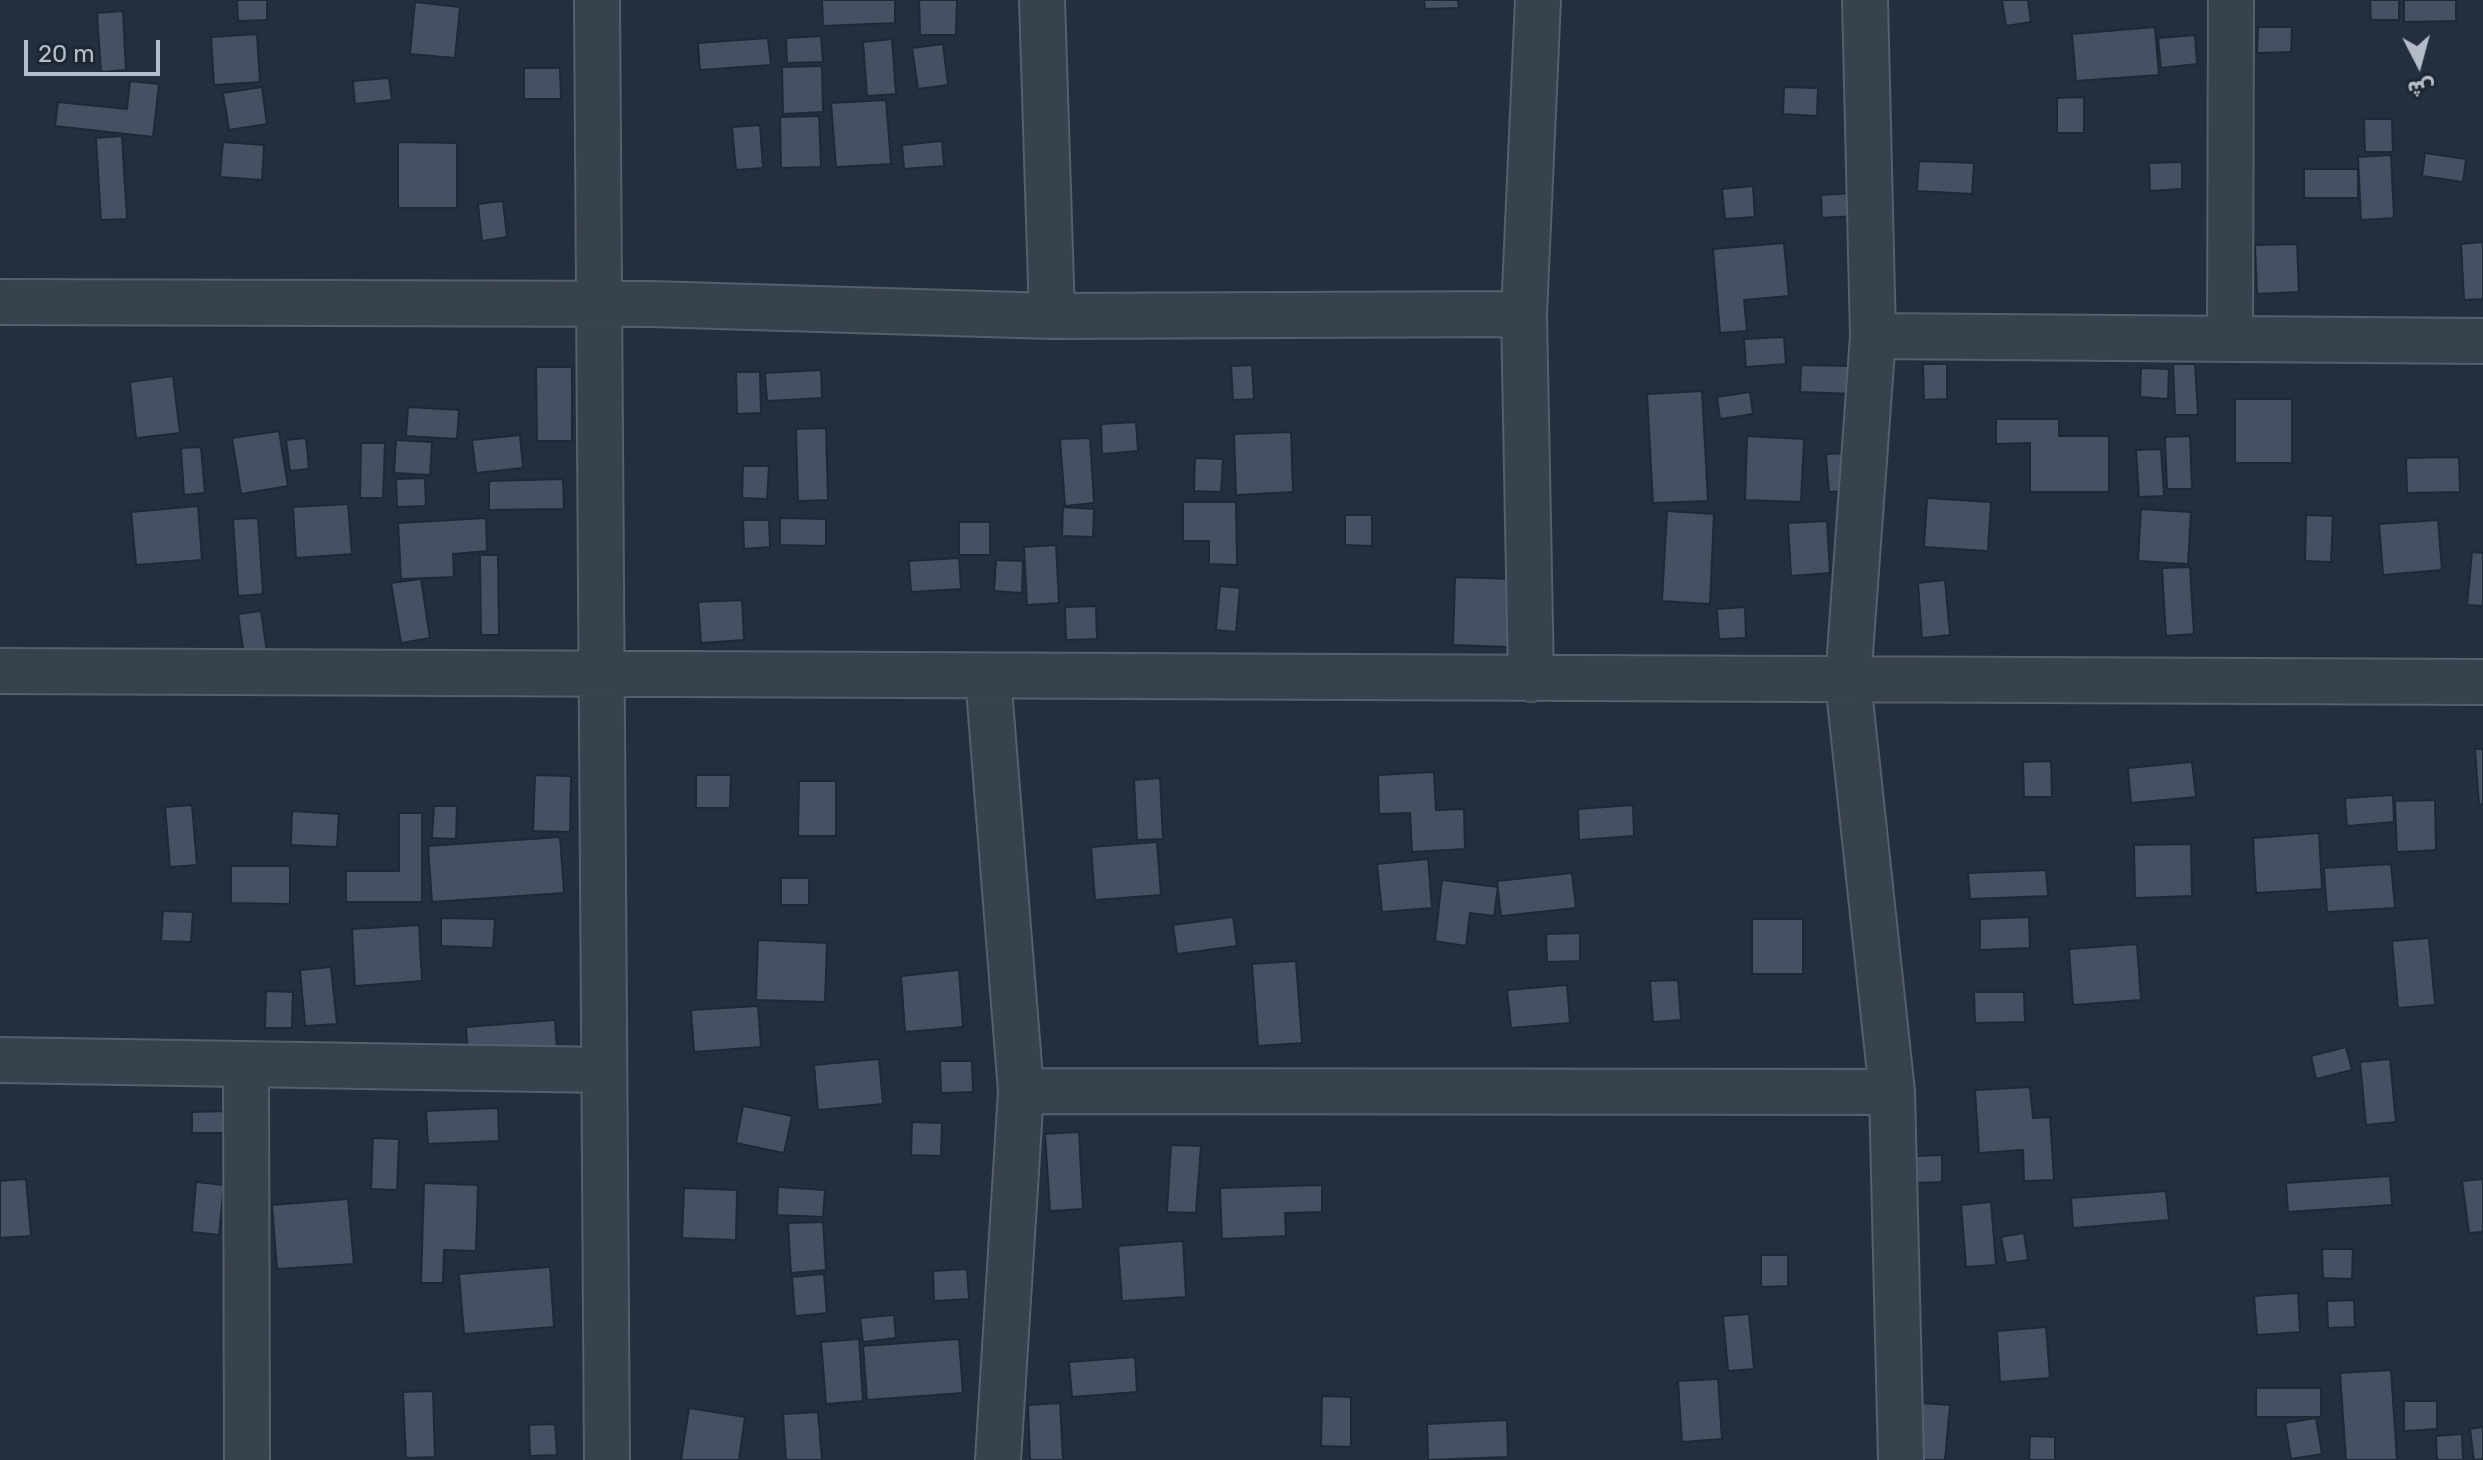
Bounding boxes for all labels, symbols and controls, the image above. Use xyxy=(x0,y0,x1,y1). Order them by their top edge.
scale bar xyxy=(28,24,164,74)
north arrow xyxy=(2379,24,2459,104)
text: 20 m xyxy=(38,40,95,68)
text: ش xyxy=(2406,73,2437,103)

